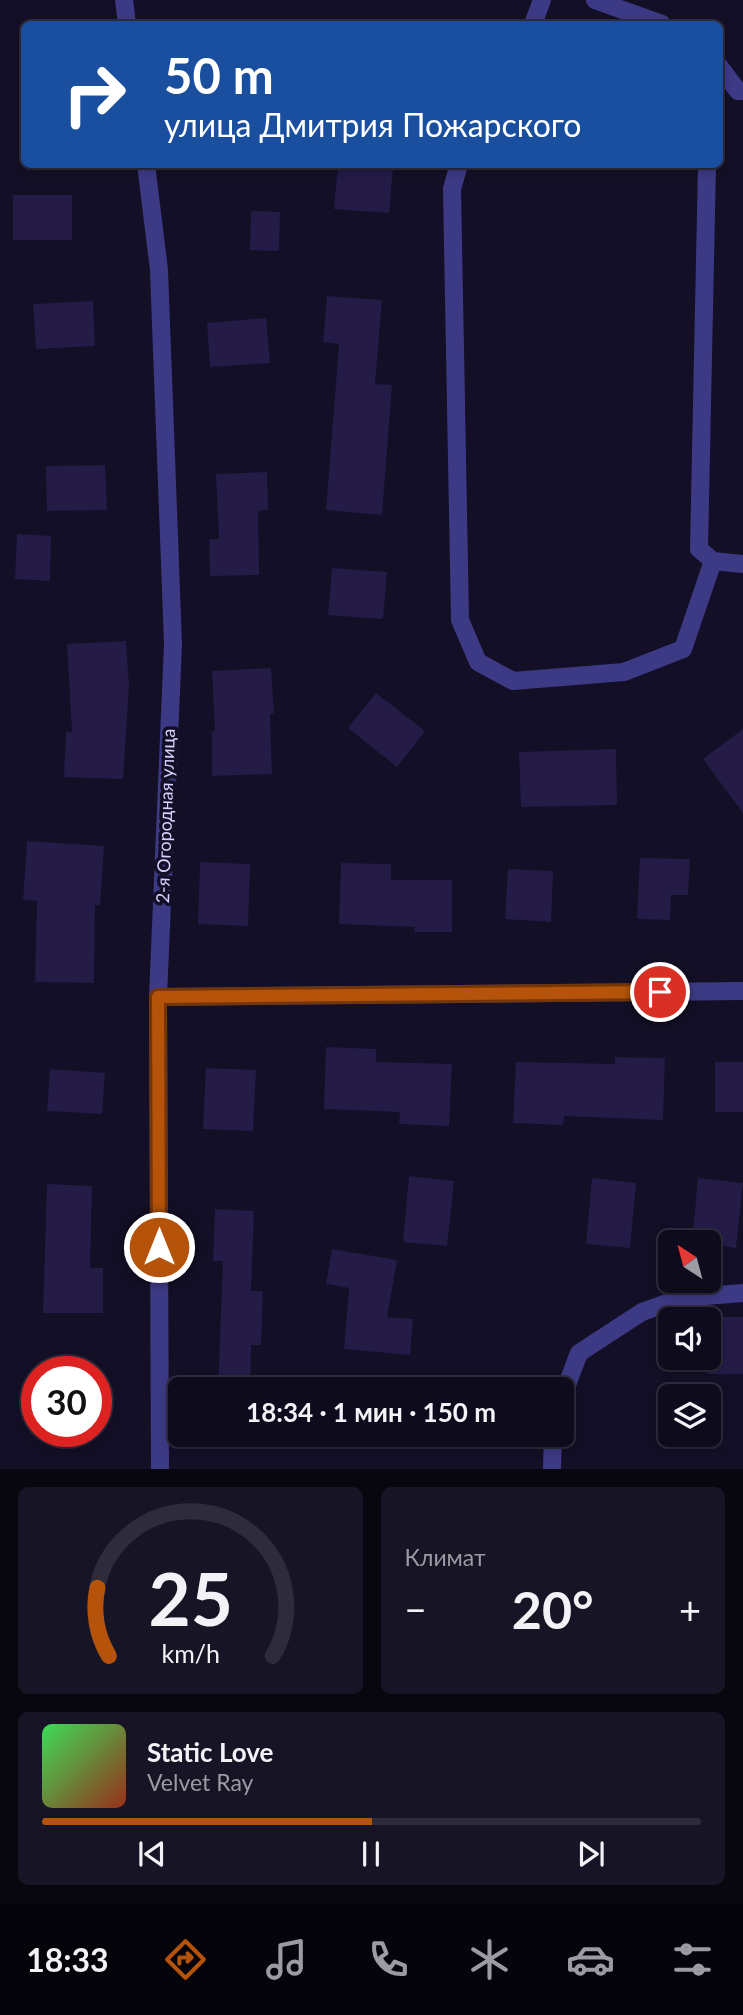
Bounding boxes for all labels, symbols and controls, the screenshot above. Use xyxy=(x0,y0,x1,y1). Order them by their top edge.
text: 50 m xyxy=(164,46,274,104)
icon: right xyxy=(49,49,140,140)
text: улица Дмитрия Пожарского xyxy=(164,105,581,144)
street label: 2-я Огородная улица xyxy=(151,728,179,904)
pin xyxy=(630,962,690,1022)
icon: arrive xyxy=(641,973,679,1011)
position arrow xyxy=(122,1210,196,1284)
north arrow xyxy=(658,1230,721,1293)
map controls xyxy=(658,1230,721,1447)
button: sound xyxy=(658,1307,721,1370)
speed limit sign: 30 xyxy=(21,1356,112,1447)
button: layers xyxy=(658,1384,721,1447)
text: 18:34 · 1 мин · 150 m xyxy=(246,1396,496,1428)
text: Климат xyxy=(405,1543,486,1571)
text: 25 xyxy=(148,1555,232,1643)
text: 20° xyxy=(512,1578,594,1640)
text: − xyxy=(405,1586,427,1632)
text: + xyxy=(679,1586,701,1632)
text: km/h xyxy=(161,1638,220,1668)
text: Static Love xyxy=(147,1736,274,1768)
text: Velvet Ray xyxy=(147,1768,253,1796)
icon: previous xyxy=(133,1835,171,1873)
icon: pause xyxy=(352,1835,390,1873)
icon: next xyxy=(572,1835,610,1873)
icon: directions xyxy=(161,1935,210,1984)
icon: music xyxy=(262,1935,311,1984)
icon: phone xyxy=(364,1935,413,1984)
icon: climate xyxy=(465,1935,514,1984)
icon: car xyxy=(566,1935,615,1984)
icon: filters xyxy=(668,1935,717,1984)
text: 18:33 xyxy=(26,1940,109,1979)

